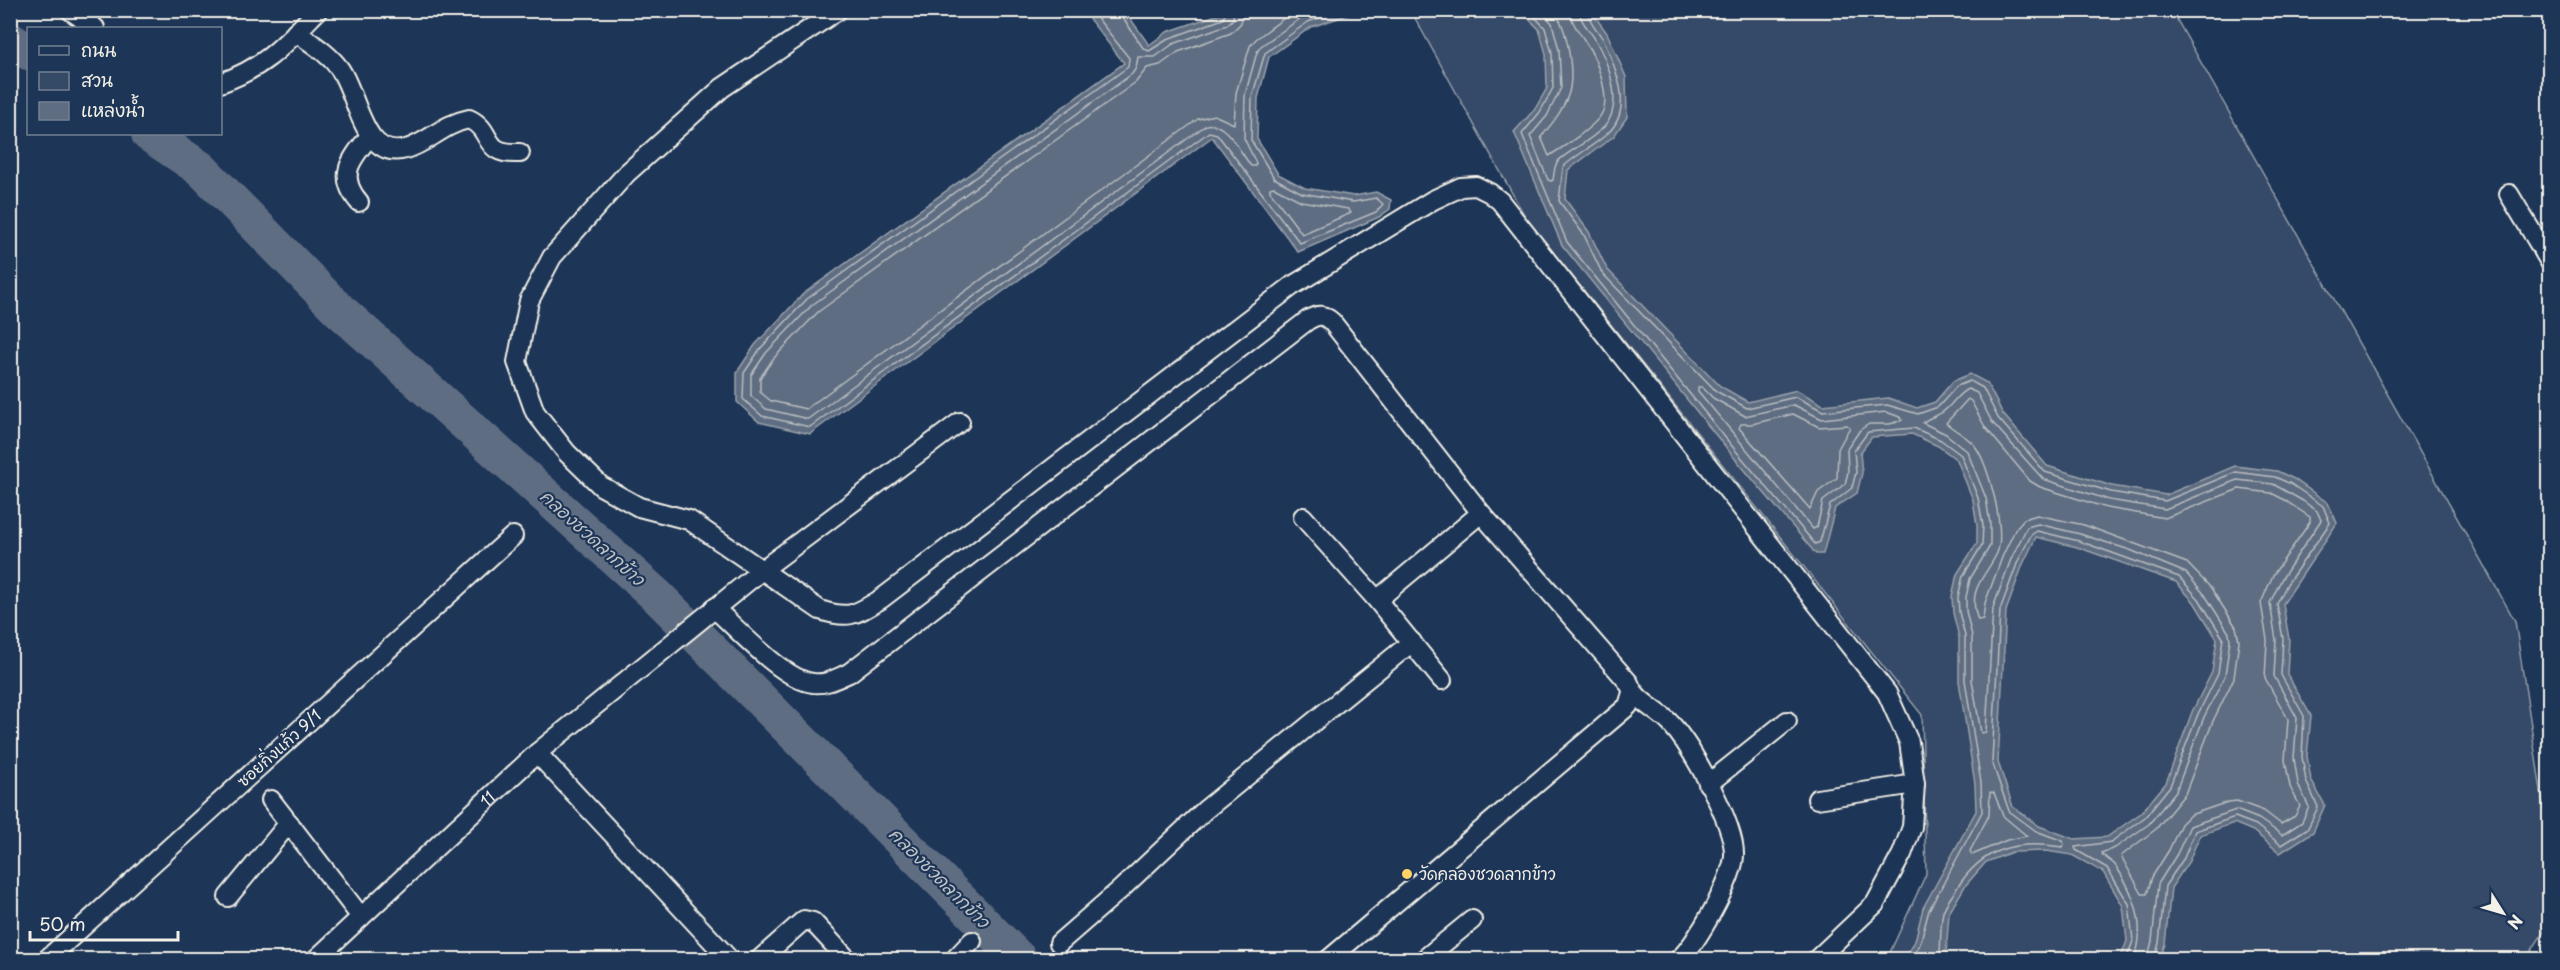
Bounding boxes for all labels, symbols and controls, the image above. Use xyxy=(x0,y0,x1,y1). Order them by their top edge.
legend xyxy=(27,27,222,135)
text: ถนน xyxy=(81,36,116,63)
text: สวน xyxy=(81,66,113,93)
text: แหล่งน้ำ xyxy=(81,94,145,123)
water label: คลองชวดลากข้าว xyxy=(535,482,653,593)
street label: ซอยกิ่งแก้ว 9/1 xyxy=(230,702,326,792)
street label: 11 xyxy=(474,785,500,812)
water label: คลองชวดลากข้าว xyxy=(884,820,998,935)
place label: วัดคลองชวดลากข้าว xyxy=(1419,861,1556,885)
marker: วัดคลองชวดลากข้าว xyxy=(1400,867,1414,881)
north arrow xyxy=(2473,883,2533,943)
scale bar xyxy=(30,904,178,942)
text: 50 m xyxy=(39,910,86,937)
text: N xyxy=(2502,910,2529,935)

